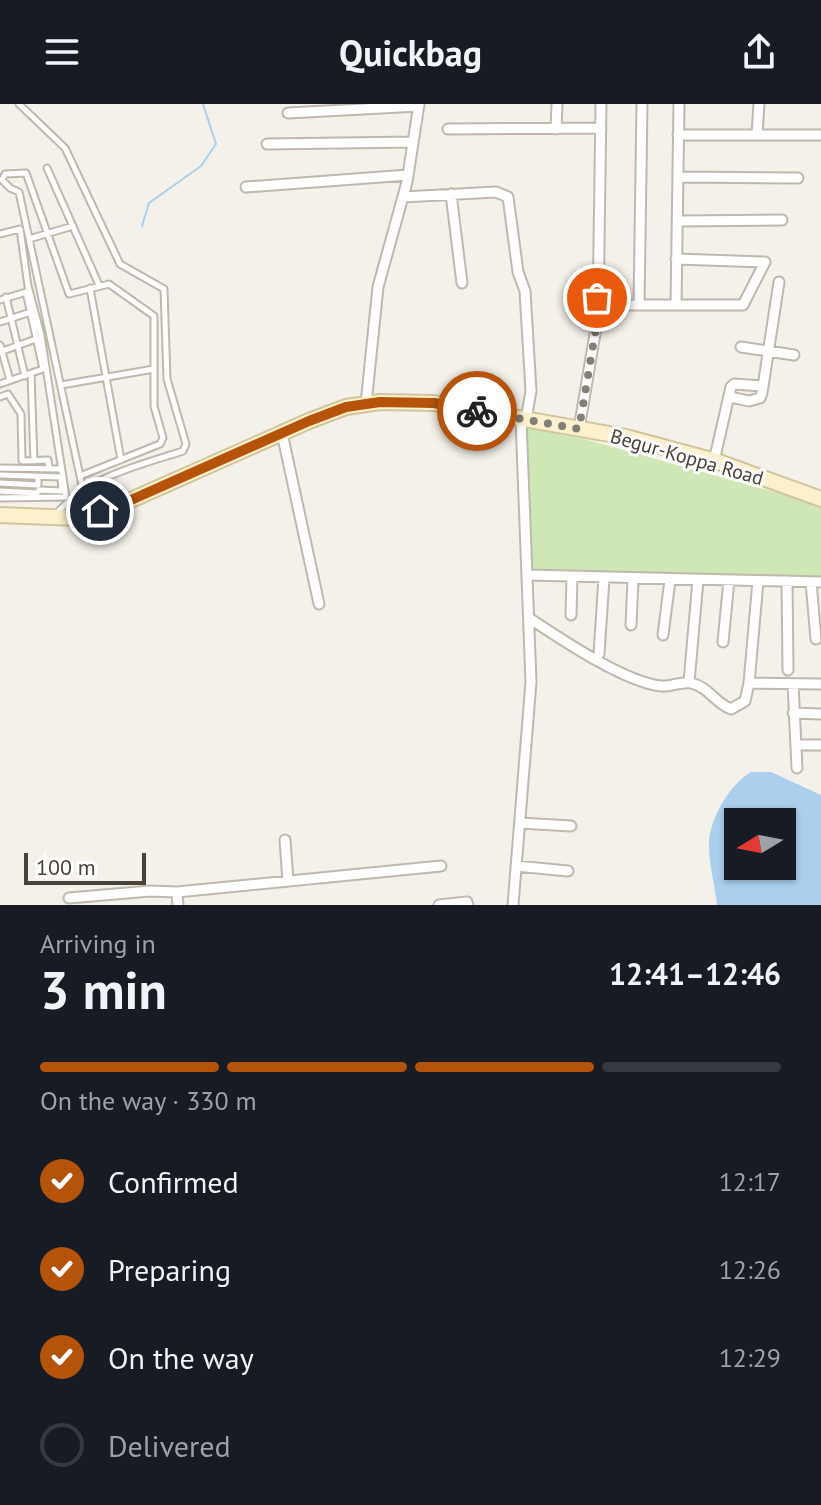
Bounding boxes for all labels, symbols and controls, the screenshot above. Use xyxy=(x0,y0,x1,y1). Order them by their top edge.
text: Quickbag xyxy=(339,29,482,76)
icon: menu xyxy=(40,30,84,74)
icon: share xyxy=(737,30,781,74)
pin xyxy=(563,264,631,332)
icon: bag xyxy=(575,276,619,320)
courier xyxy=(437,371,517,451)
icon: bike xyxy=(455,389,499,433)
street label: Begur-Koppa Road xyxy=(607,423,767,491)
pin xyxy=(66,477,134,545)
icon: home xyxy=(78,489,122,533)
north arrow xyxy=(724,808,796,880)
map controls xyxy=(724,808,796,880)
scale bar xyxy=(24,849,146,885)
text: 100 m xyxy=(36,853,96,881)
text: Arriving in xyxy=(40,927,156,960)
text: 12:41–12:46 xyxy=(609,954,781,993)
text: 3 min xyxy=(40,956,167,1023)
text: On the way · 330 m xyxy=(40,1084,257,1117)
icon: check xyxy=(40,1159,84,1203)
text: Confirmed xyxy=(108,1162,239,1201)
text: 12:17 xyxy=(719,1165,781,1198)
icon: check xyxy=(40,1247,84,1291)
text: Preparing xyxy=(108,1250,231,1289)
text: 12:26 xyxy=(719,1253,781,1286)
icon: check xyxy=(40,1335,84,1379)
text: On the way xyxy=(108,1338,254,1377)
text: 12:29 xyxy=(719,1341,781,1374)
text: Delivered xyxy=(108,1426,231,1465)

